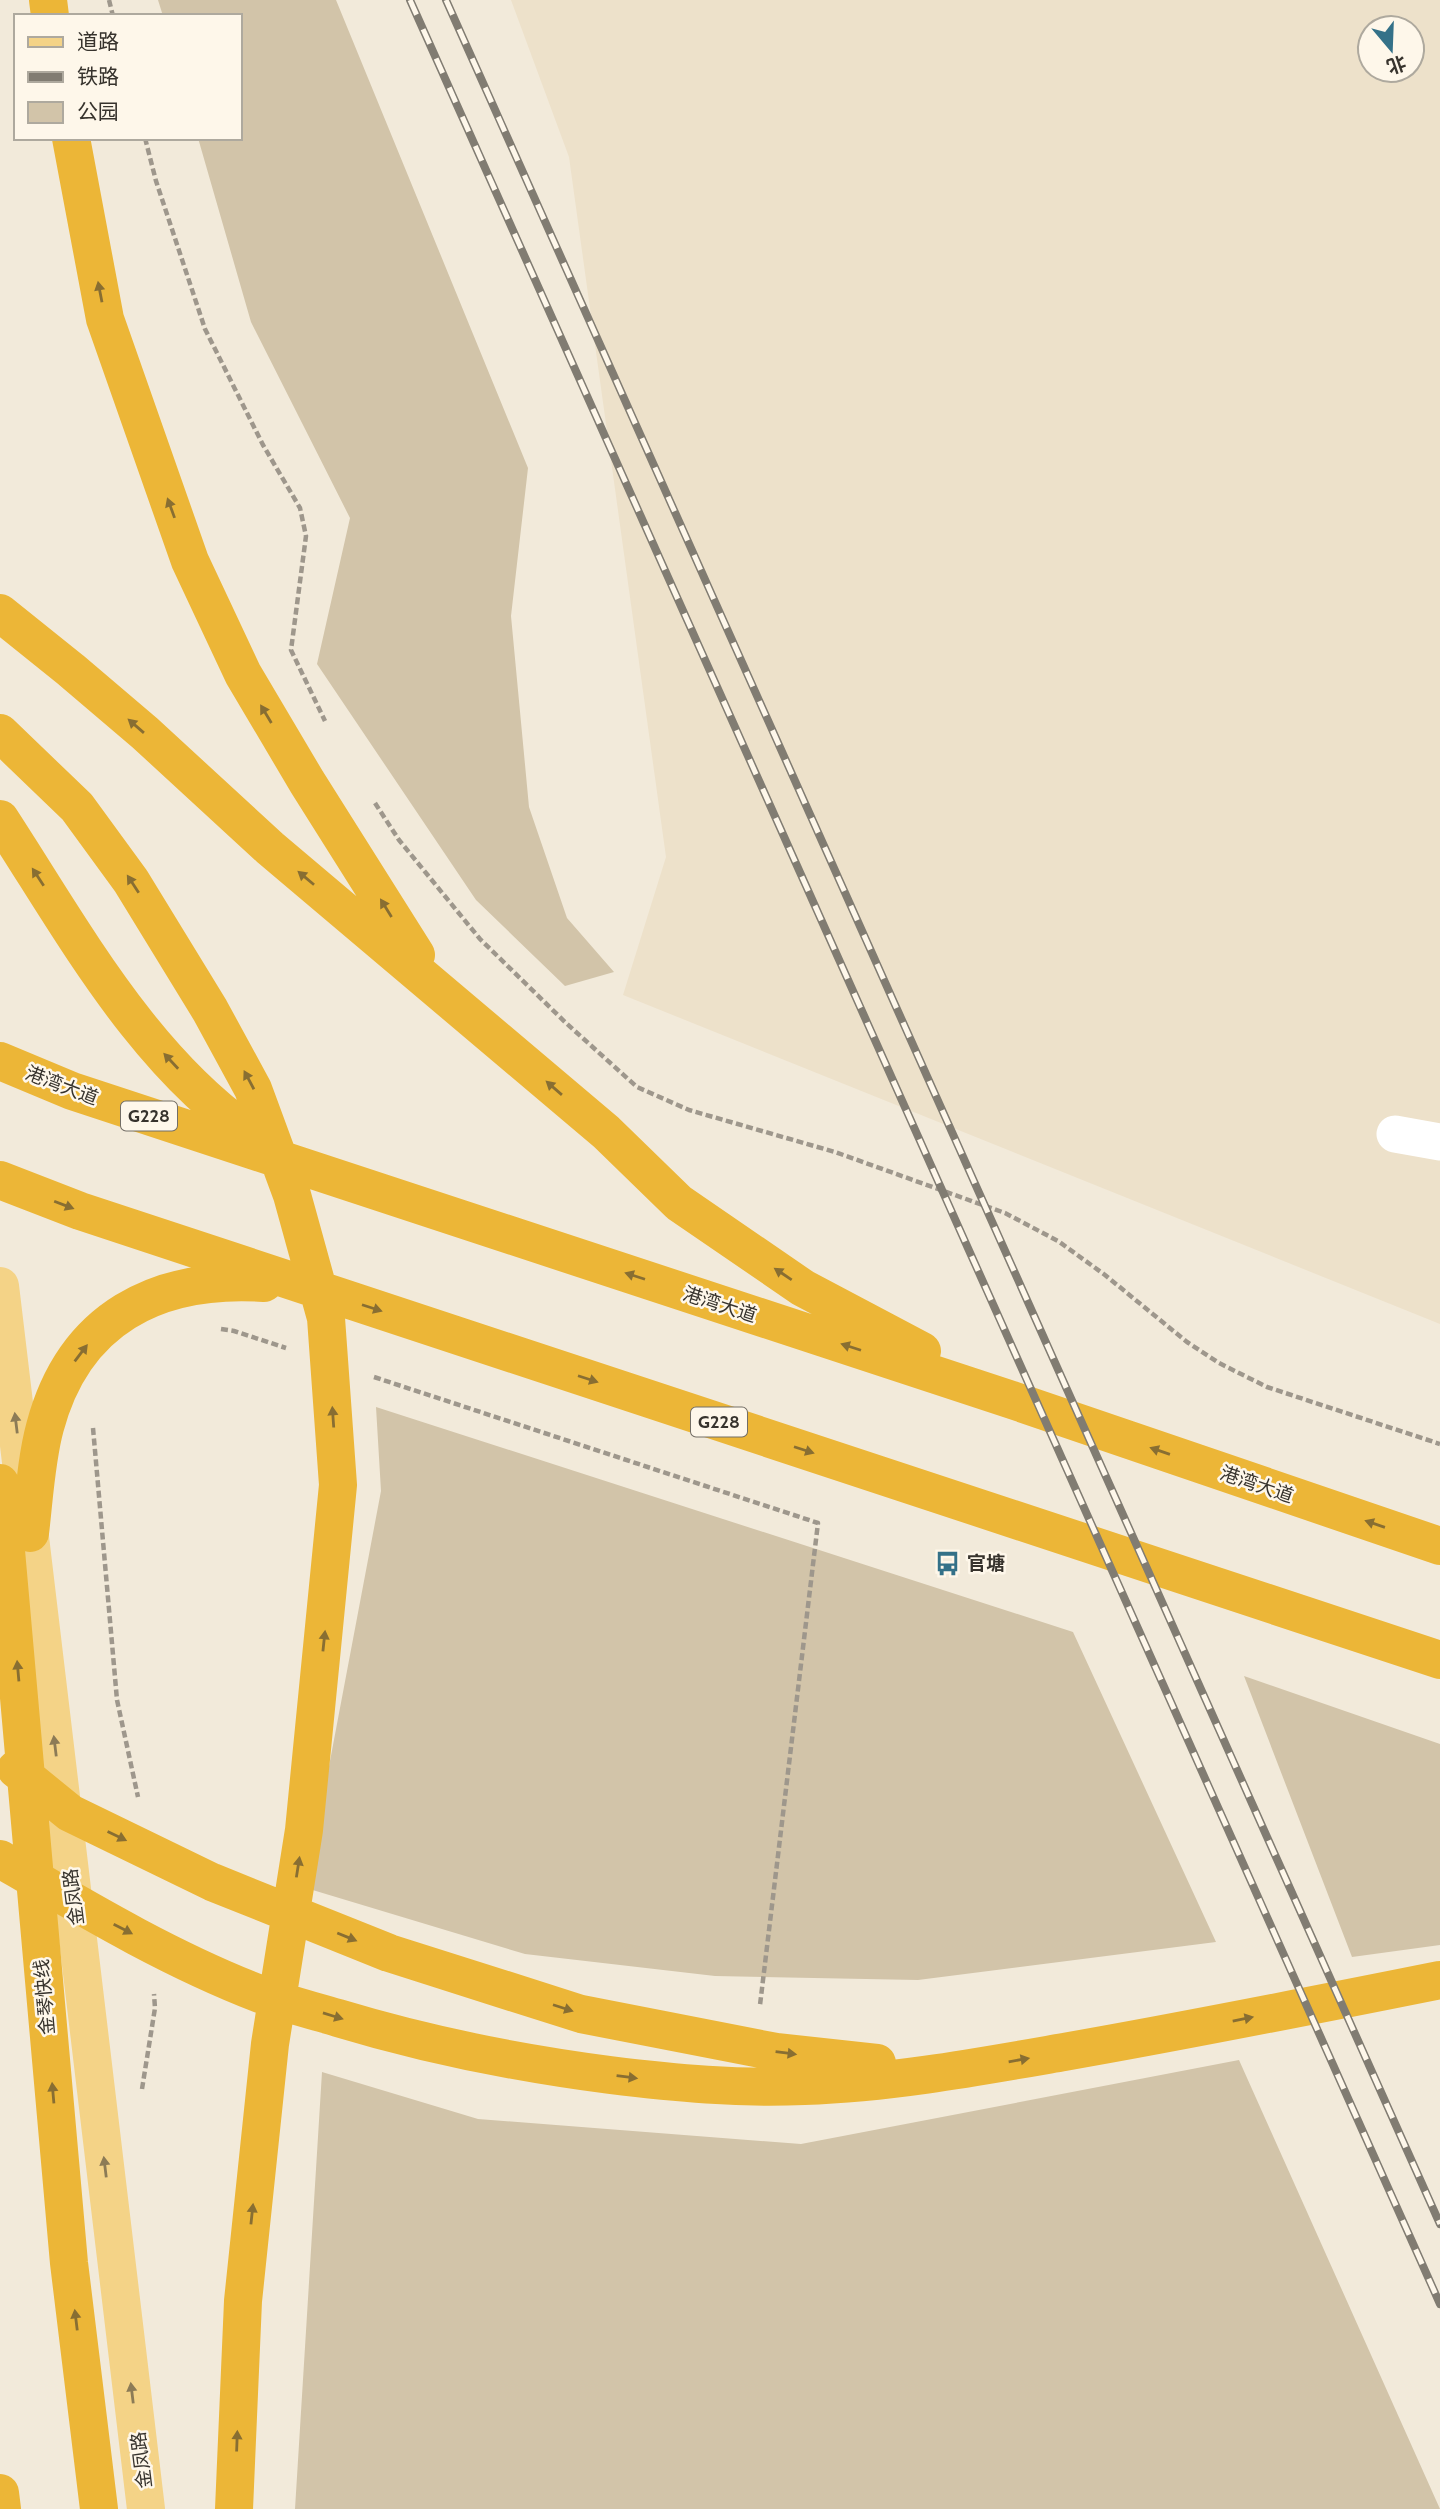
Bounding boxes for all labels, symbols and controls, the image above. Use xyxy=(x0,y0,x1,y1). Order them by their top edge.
legend xyxy=(14,14,242,140)
north arrow xyxy=(1356,14,1426,84)
text: 道路 xyxy=(77,29,119,54)
text: 北 xyxy=(1384,51,1409,79)
text: 铁路 xyxy=(77,64,119,89)
text: 公园 xyxy=(77,99,119,124)
one-way arrow xyxy=(94,281,105,303)
one-way arrow xyxy=(165,498,176,519)
one-way arrow xyxy=(260,705,273,724)
one-way arrow xyxy=(128,719,145,734)
one-way arrow xyxy=(31,868,45,886)
one-way arrow xyxy=(297,870,315,885)
one-way arrow xyxy=(127,875,140,894)
one-way arrow xyxy=(379,898,392,917)
one-way arrow xyxy=(163,1053,179,1070)
street label: 港湾大道 xyxy=(22,1061,101,1110)
one-way arrow xyxy=(243,1070,255,1090)
one-way arrow xyxy=(546,1081,563,1096)
road number: G228 xyxy=(121,1101,177,1130)
one-way arrow xyxy=(53,1199,74,1210)
one-way arrow xyxy=(774,1267,792,1281)
one-way arrow xyxy=(625,1270,646,1281)
street label: 港湾大道 xyxy=(680,1282,760,1327)
one-way arrow xyxy=(362,1303,383,1313)
one-way arrow xyxy=(841,1341,862,1352)
one-way arrow xyxy=(73,1344,88,1362)
one-way arrow xyxy=(578,1374,599,1385)
one-way arrow xyxy=(327,1406,338,1428)
road number: G228 xyxy=(691,1408,747,1436)
one-way arrow xyxy=(11,1412,22,1434)
one-way arrow xyxy=(1149,1445,1170,1456)
one-way arrow xyxy=(794,1446,815,1456)
street label: 港湾大道 xyxy=(1217,1461,1297,1508)
one-way arrow xyxy=(1365,1518,1386,1529)
bus stop icon: 官塘 xyxy=(933,1549,961,1577)
place label: 官塘 xyxy=(967,1552,1005,1575)
one-way arrow xyxy=(318,1630,329,1652)
one-way arrow xyxy=(12,1660,23,1682)
one-way arrow xyxy=(50,1735,61,1757)
one-way arrow xyxy=(107,1830,127,1841)
one-way arrow xyxy=(293,1856,304,1878)
street label: 金凤路 xyxy=(59,1867,88,1927)
one-way arrow xyxy=(113,1924,133,1935)
one-way arrow xyxy=(337,1931,358,1942)
street label: 金琴快线 xyxy=(30,1958,59,2036)
one-way arrow xyxy=(553,2004,574,2014)
one-way arrow xyxy=(323,2012,344,2022)
one-way arrow xyxy=(1232,2014,1254,2025)
one-way arrow xyxy=(775,2047,797,2058)
one-way arrow xyxy=(1008,2054,1030,2065)
one-way arrow xyxy=(616,2071,638,2082)
one-way arrow xyxy=(47,2082,58,2104)
one-way arrow xyxy=(100,2156,111,2178)
one-way arrow xyxy=(247,2203,258,2225)
one-way arrow xyxy=(70,2309,81,2331)
one-way arrow xyxy=(127,2381,138,2403)
street label: 金凤路 xyxy=(127,2430,156,2490)
one-way arrow xyxy=(232,2430,243,2452)

